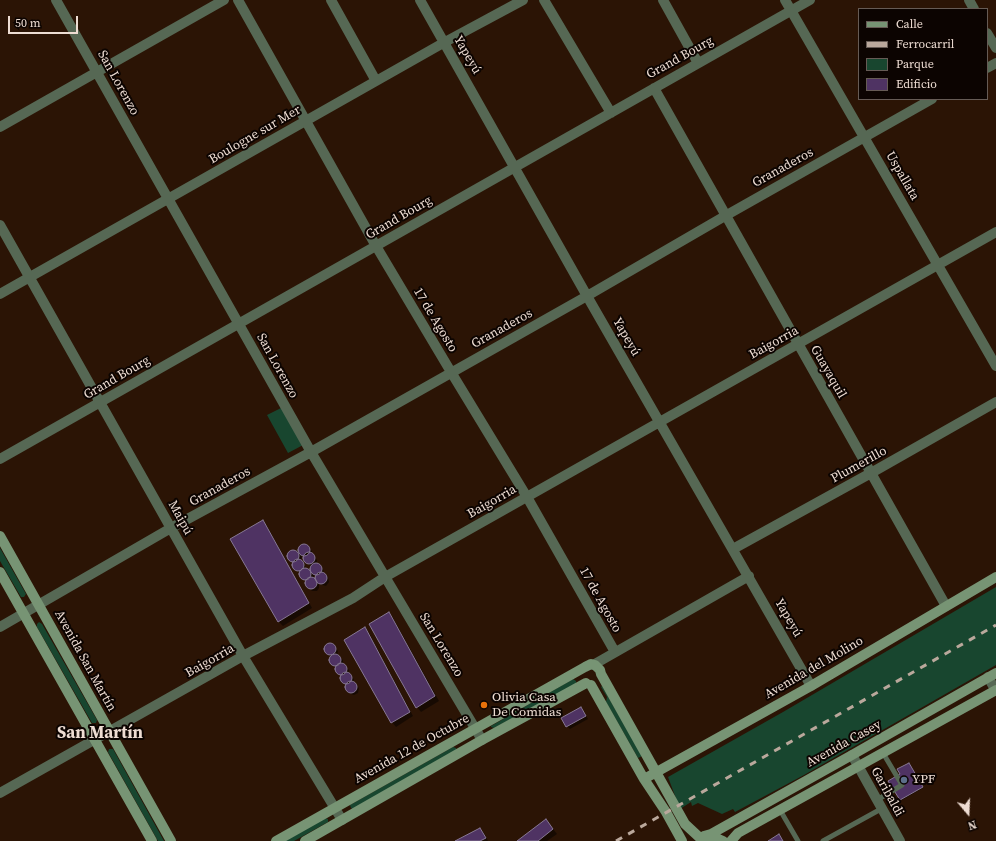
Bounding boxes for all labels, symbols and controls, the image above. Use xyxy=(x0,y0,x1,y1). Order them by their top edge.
scale bar xyxy=(10,8,80,34)
legend xyxy=(858,8,988,100)
text: 50 m xyxy=(15,15,41,31)
text: Calle xyxy=(896,16,923,32)
street label: Yapeyú xyxy=(450,33,484,77)
street label: Grand Bourg xyxy=(644,33,716,83)
text: Ferrocarril xyxy=(896,36,954,52)
street label: San Lorenzo xyxy=(94,48,142,118)
text: Parque xyxy=(896,56,934,72)
text: Edificio xyxy=(896,76,937,92)
street label: Boulogne sur Mer xyxy=(206,102,304,168)
street label: Granaderos xyxy=(750,145,816,191)
street label: Uspallata xyxy=(882,149,922,203)
street label: Grand Bourg xyxy=(363,193,435,243)
street label: 17 de Agosto xyxy=(410,285,460,355)
street label: Granaderos xyxy=(469,306,535,352)
street label: Yapeyú xyxy=(609,315,643,359)
street label: Baigorria xyxy=(747,323,801,363)
street label: San Lorenzo xyxy=(253,331,301,401)
street label: Guayaquil xyxy=(807,343,849,401)
street label: Grand Bourg xyxy=(81,353,153,403)
street label: Plumerillo xyxy=(828,443,890,487)
street label: Granaderos xyxy=(187,464,253,510)
street label: Baigorria xyxy=(465,482,519,522)
street label: Maipú xyxy=(164,498,196,538)
street label: 17 de Agosto xyxy=(576,565,624,635)
street label: Yapeyú xyxy=(771,596,805,640)
street label: Avenida San Martín xyxy=(51,608,119,714)
street label: San Lorenzo xyxy=(416,610,466,680)
street label: Avenida del Molino xyxy=(762,633,866,703)
street label: Baigorria xyxy=(183,641,237,681)
place label: Olivia Casa De Comidas xyxy=(492,690,561,721)
marker: Olivia Casa De Comidas xyxy=(479,700,489,710)
street label: Avenida 12 de Octubre xyxy=(352,711,472,787)
street label: Avenida Casey xyxy=(804,717,884,771)
district label: San Martín xyxy=(57,724,143,744)
street label: Garibaldi xyxy=(867,765,907,819)
place label: YPF xyxy=(912,772,935,788)
marker: YPF xyxy=(899,775,909,785)
north arrow xyxy=(948,793,988,833)
text: N xyxy=(966,816,978,833)

